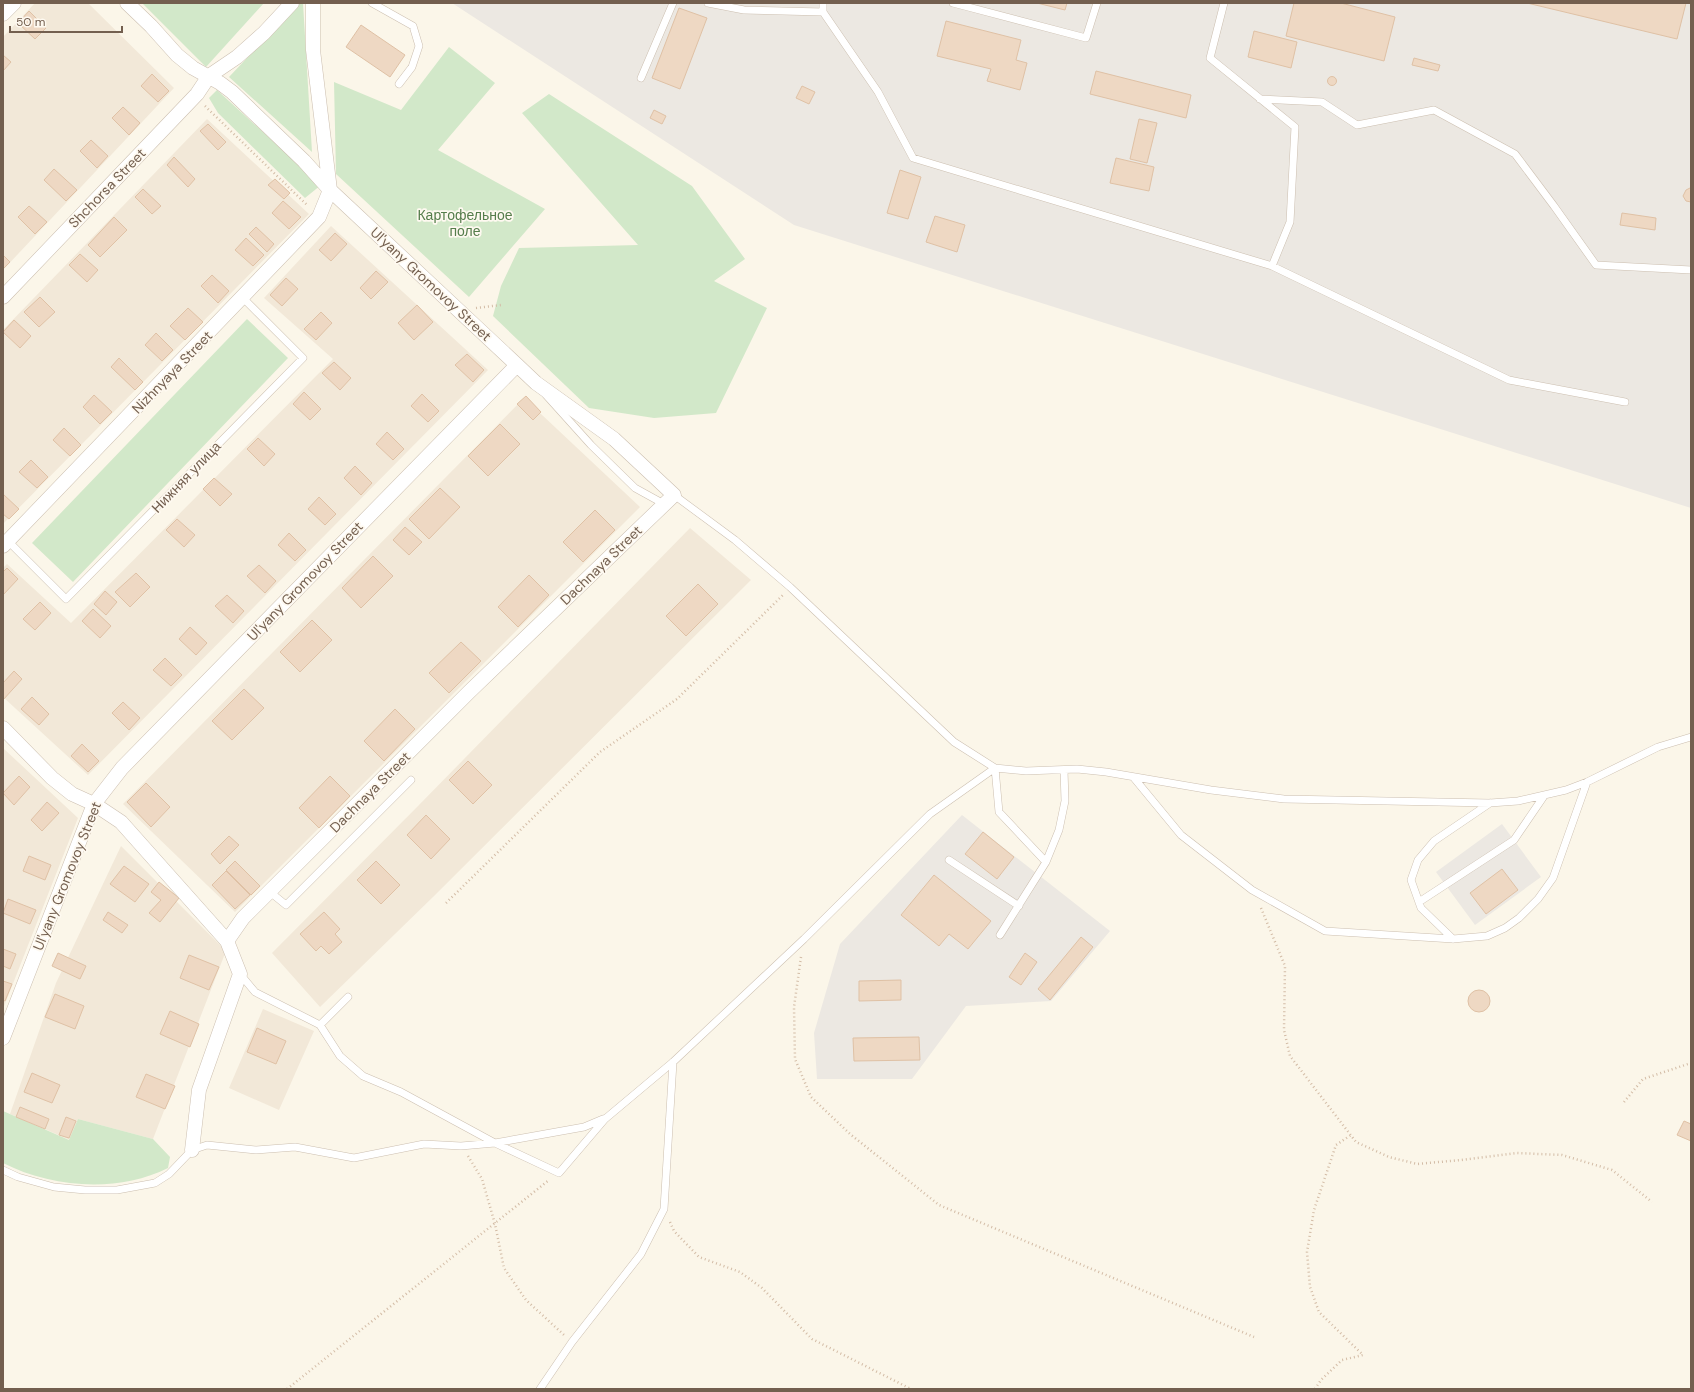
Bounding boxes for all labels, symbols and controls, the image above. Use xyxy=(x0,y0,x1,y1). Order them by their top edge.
scale bar xyxy=(10,8,122,34)
text: 50 m xyxy=(16,14,45,30)
street label: Shchorsa Street xyxy=(64,144,150,232)
park label: Картофельное поле xyxy=(417,206,513,240)
street label: Ul'yany Gromovoy Street xyxy=(367,223,495,345)
street label: Nizhnyaya Street xyxy=(128,327,216,417)
street label: Нижняя улица xyxy=(147,437,225,516)
street label: Ul'yany Gromovoy Street xyxy=(243,518,367,644)
street label: Dachnaya Street xyxy=(556,521,646,609)
street label: Dachnaya Street xyxy=(326,748,414,836)
street label: Ul'yany Gromovoy Street xyxy=(29,799,105,953)

